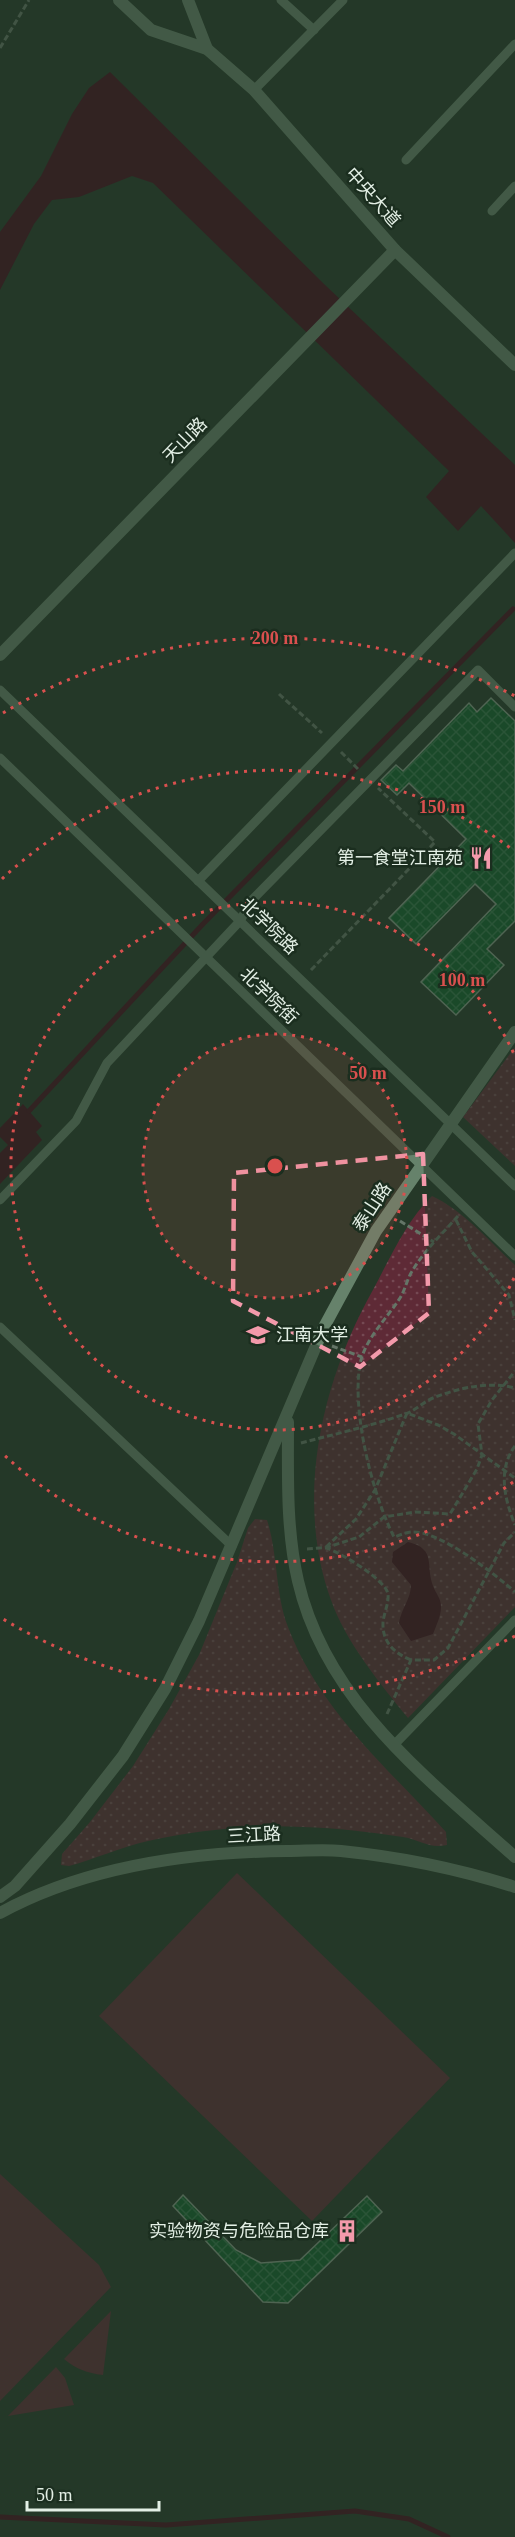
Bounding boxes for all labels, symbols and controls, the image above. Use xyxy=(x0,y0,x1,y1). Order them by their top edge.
street label: 中央大道 xyxy=(341,164,405,230)
street label: 天山路 xyxy=(159,414,211,466)
text: 200 m xyxy=(252,628,298,648)
text: 150 m xyxy=(419,797,465,817)
restaurant icon: 第一食堂江南苑 xyxy=(468,845,494,871)
place label: 第一食堂江南苑 xyxy=(337,848,463,868)
street label: 北学院路 xyxy=(236,894,302,958)
street label: 北学院街 xyxy=(236,964,302,1028)
text: 100 m xyxy=(439,970,485,990)
text: 50 m xyxy=(349,1063,387,1083)
centre of rings xyxy=(265,1156,285,1176)
street label: 泰山路 xyxy=(349,1179,395,1235)
school or university icon: 江南大学 xyxy=(245,1322,271,1348)
place label: 江南大学 xyxy=(276,1325,348,1345)
street label: 三江路 xyxy=(227,1824,281,1846)
building icon: 实验物资与危险品仓库 xyxy=(334,2218,360,2244)
place label: 实验物资与危险品仓库 xyxy=(149,2221,329,2241)
scale bar xyxy=(27,2474,159,2512)
text: 50 m xyxy=(36,2485,73,2505)

